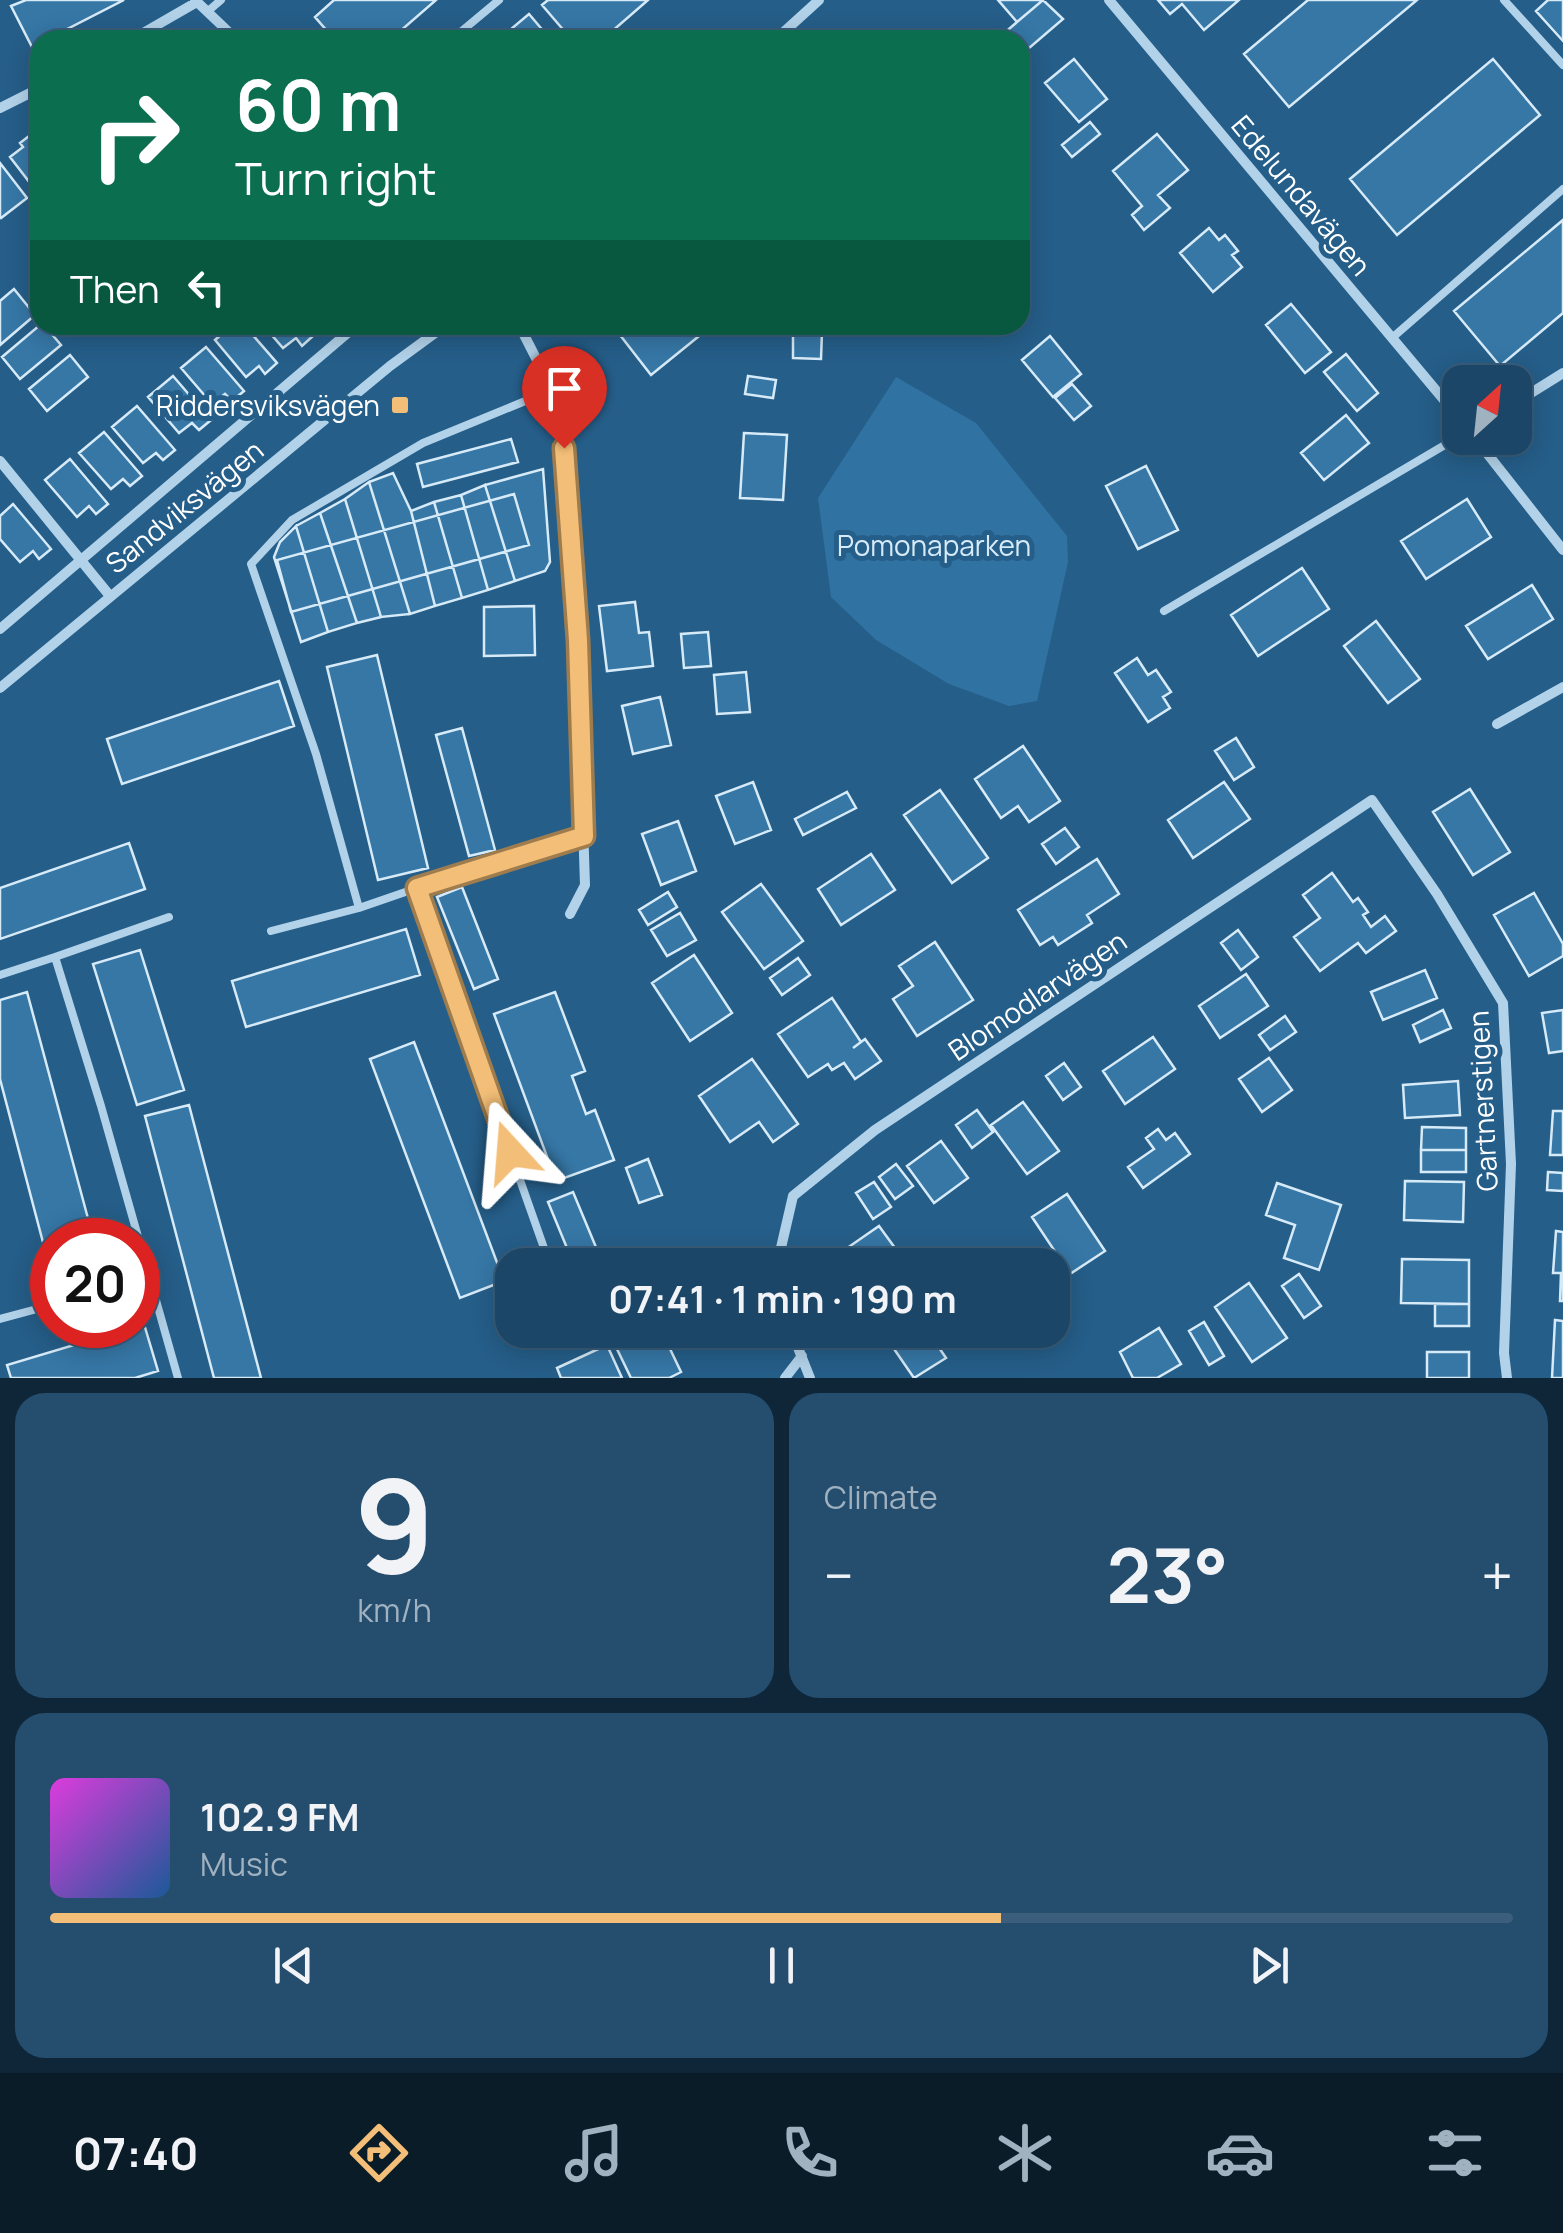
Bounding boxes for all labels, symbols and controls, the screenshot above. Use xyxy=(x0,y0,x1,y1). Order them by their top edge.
text: 60 m xyxy=(235,56,402,152)
icon: right xyxy=(70,70,200,200)
street label: Edelundavägen xyxy=(1224,107,1380,283)
text: Turn right xyxy=(235,147,436,209)
icon: left xyxy=(179,260,234,315)
text: Then xyxy=(70,262,159,314)
pin xyxy=(522,346,607,449)
icon: arrive xyxy=(537,361,592,416)
north arrow xyxy=(1442,365,1532,455)
map controls xyxy=(1442,365,1532,455)
place label: Riddersviksvägen xyxy=(156,386,380,424)
marker: Riddersviksvägen xyxy=(389,394,411,416)
street label: Sandviksvägen xyxy=(97,431,271,581)
park label: Pomonaparken xyxy=(837,526,1031,564)
street label: Blomodlarvägen xyxy=(940,921,1134,1069)
street label: Gartnerstigen xyxy=(1458,1010,1506,1192)
position arrow xyxy=(458,1100,562,1204)
speed limit sign: 20 xyxy=(30,1218,160,1348)
text: 07:41 · 1 min · 190 m xyxy=(608,1272,957,1324)
text: 9 xyxy=(354,1434,435,1612)
text: Climate xyxy=(824,1475,938,1519)
text: 23° xyxy=(1106,1523,1229,1626)
text: − xyxy=(824,1537,854,1613)
text: + xyxy=(1481,1537,1513,1613)
text: km/h xyxy=(357,1588,432,1632)
text: 102.9 FM xyxy=(200,1790,359,1842)
text: Music xyxy=(200,1842,288,1886)
icon: previous xyxy=(266,1938,321,1993)
icon: pause xyxy=(754,1938,809,1993)
icon: next xyxy=(1242,1938,1297,1993)
icon: directions xyxy=(344,2118,414,2188)
icon: music xyxy=(559,2118,629,2188)
icon: phone xyxy=(775,2118,845,2188)
icon: climate xyxy=(990,2118,1060,2188)
icon: car xyxy=(1205,2118,1275,2188)
icon: filters xyxy=(1420,2118,1490,2188)
text: 07:40 xyxy=(73,2122,199,2184)

